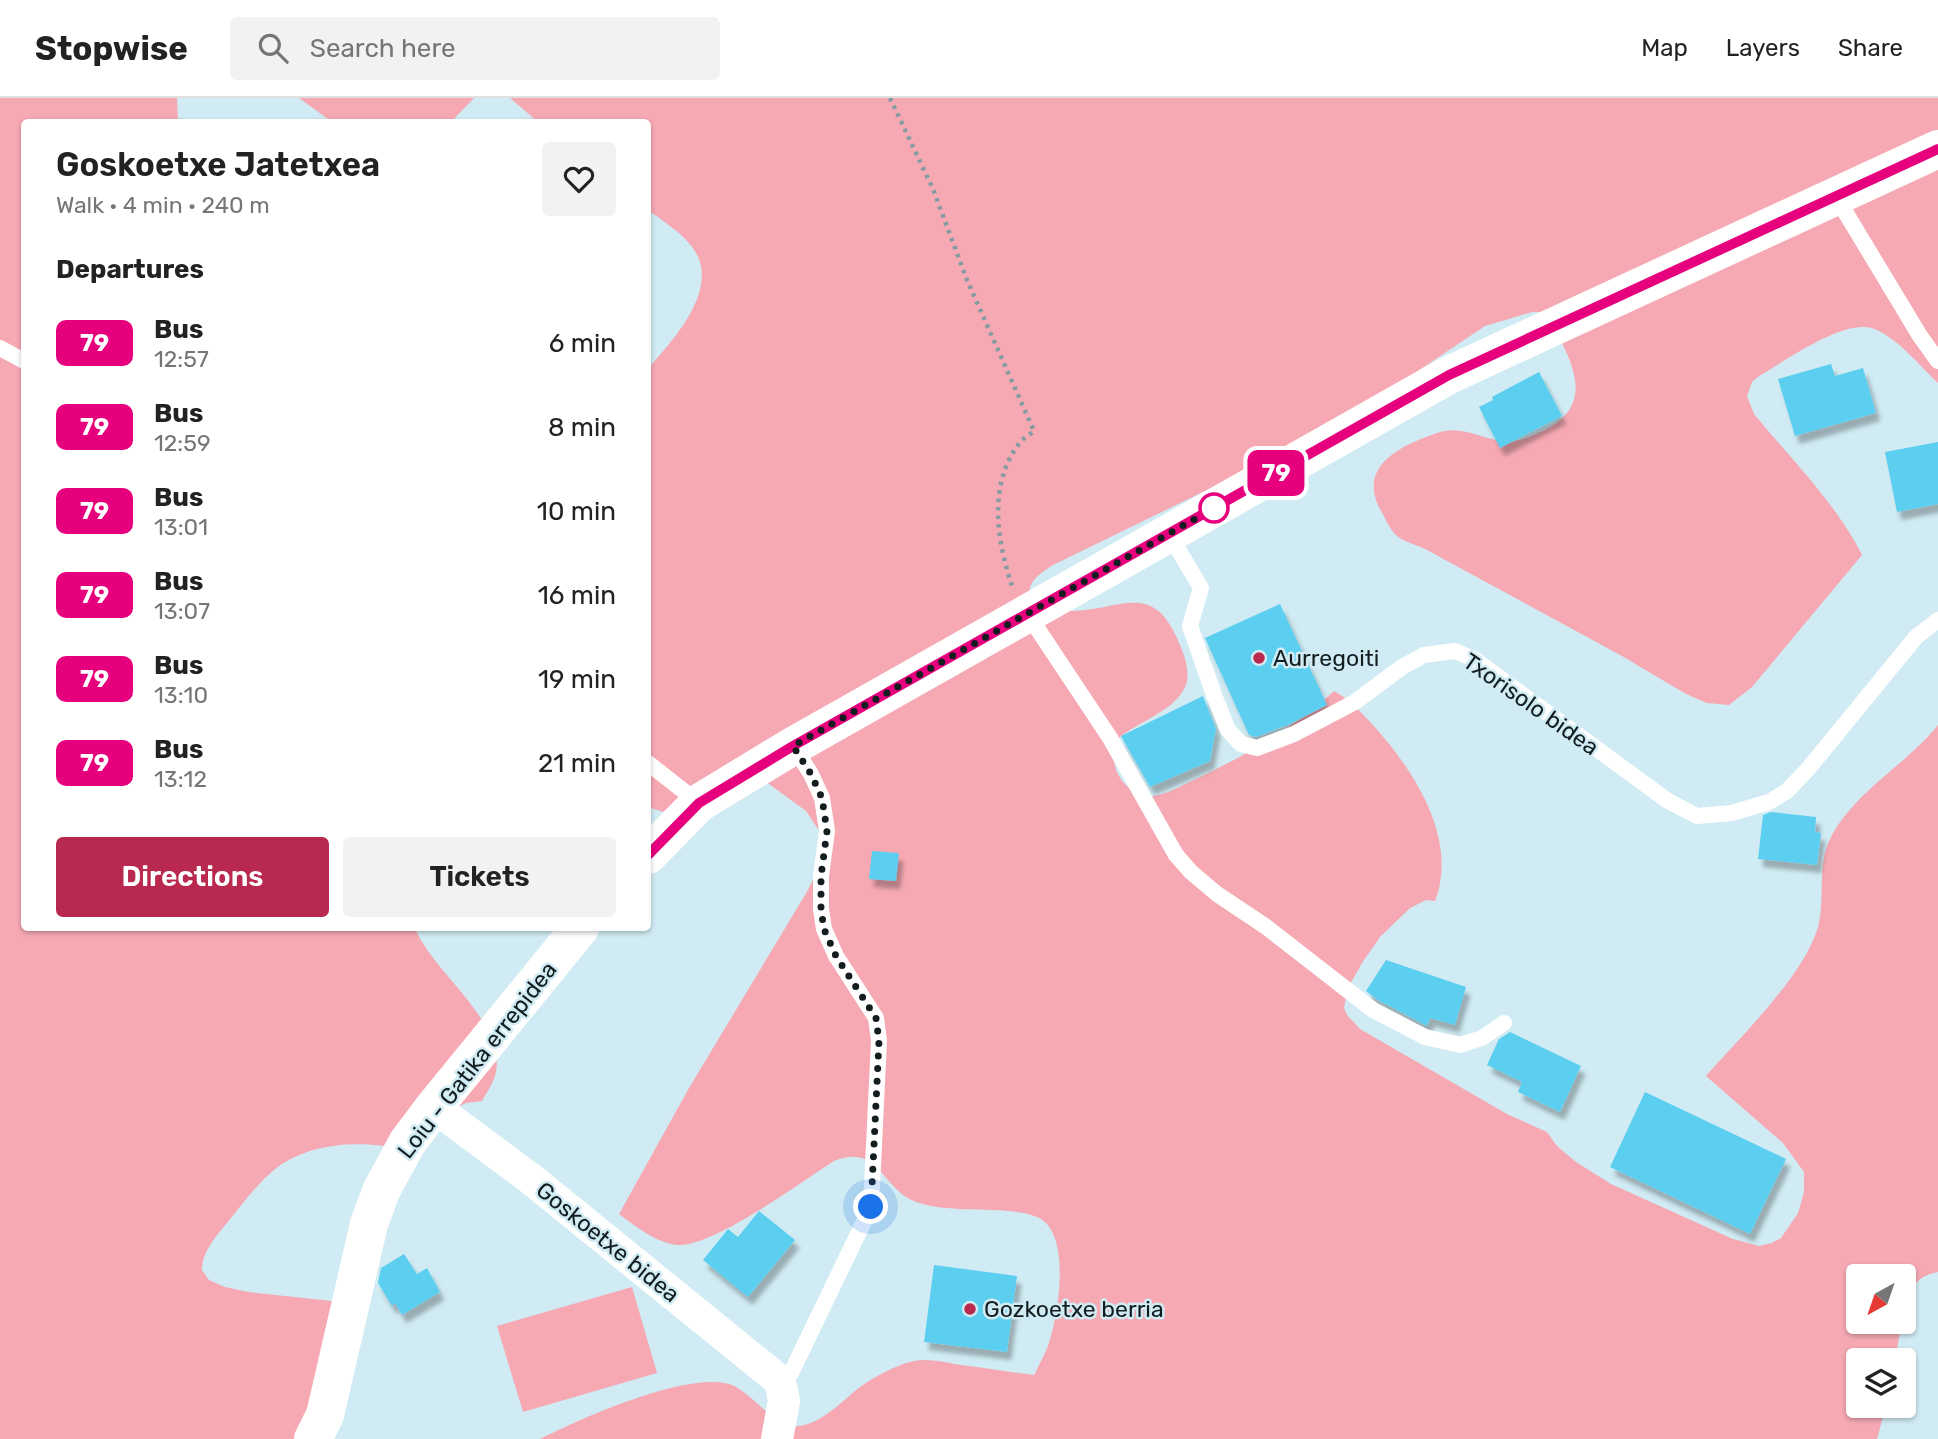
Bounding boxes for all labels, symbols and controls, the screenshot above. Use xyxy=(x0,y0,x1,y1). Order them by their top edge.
search box xyxy=(230,17,720,80)
text: Stopwise xyxy=(35,29,188,68)
icon: search xyxy=(254,29,292,67)
text: Search here xyxy=(310,33,456,64)
text: Map xyxy=(1641,34,1688,62)
text: Layers xyxy=(1726,34,1800,62)
text: Share xyxy=(1838,34,1903,62)
button: heart xyxy=(542,142,616,216)
text: Goskoetxe Jatetxea xyxy=(56,145,380,184)
text: Walk · 4 min · 240 m xyxy=(56,191,270,219)
text: Departures xyxy=(56,254,204,285)
text: Bus xyxy=(154,314,203,345)
text: 6 min xyxy=(549,328,616,359)
text: 79 xyxy=(80,329,109,357)
text: 12:57 xyxy=(154,345,209,373)
text: Bus xyxy=(154,398,203,429)
text: 8 min xyxy=(548,412,616,443)
text: 79 xyxy=(80,413,109,441)
text: 12:59 xyxy=(154,429,211,457)
line badge: 79 xyxy=(1244,450,1308,496)
text: 79 xyxy=(1261,459,1291,487)
text: Bus xyxy=(154,482,203,513)
unlabelled marker xyxy=(1199,493,1229,523)
text: 10 min xyxy=(537,496,616,527)
text: 79 xyxy=(80,497,109,525)
text: 13:01 xyxy=(154,513,208,541)
text: Bus xyxy=(154,566,203,597)
text: 16 min xyxy=(538,580,616,611)
text: 79 xyxy=(80,581,109,609)
text: 13:07 xyxy=(154,597,210,625)
place label: Aurregoiti xyxy=(1273,644,1379,672)
street label: Txorisolo bidea xyxy=(1458,647,1604,761)
text: Bus xyxy=(154,650,203,681)
marker: Aurregoiti xyxy=(1251,650,1267,666)
text: 19 min xyxy=(538,664,616,695)
text: 79 xyxy=(80,665,109,693)
text: 13:10 xyxy=(154,681,208,709)
text: Bus xyxy=(154,734,203,765)
text: 21 min xyxy=(538,748,616,779)
text: 79 xyxy=(80,749,109,777)
text: 13:12 xyxy=(154,765,207,793)
button: Directions xyxy=(56,837,329,917)
button: Tickets xyxy=(343,837,616,917)
street label: Loiu - Gatika errepidea xyxy=(391,956,563,1164)
street label: Goskoetxe bidea xyxy=(531,1176,685,1308)
your location xyxy=(853,1189,888,1224)
north arrow xyxy=(1846,1264,1916,1334)
map controls xyxy=(1846,1264,1916,1418)
place label: Gozkoetxe berria xyxy=(984,1295,1164,1323)
marker: Gozkoetxe berria xyxy=(962,1301,978,1317)
button: layers xyxy=(1846,1348,1916,1418)

